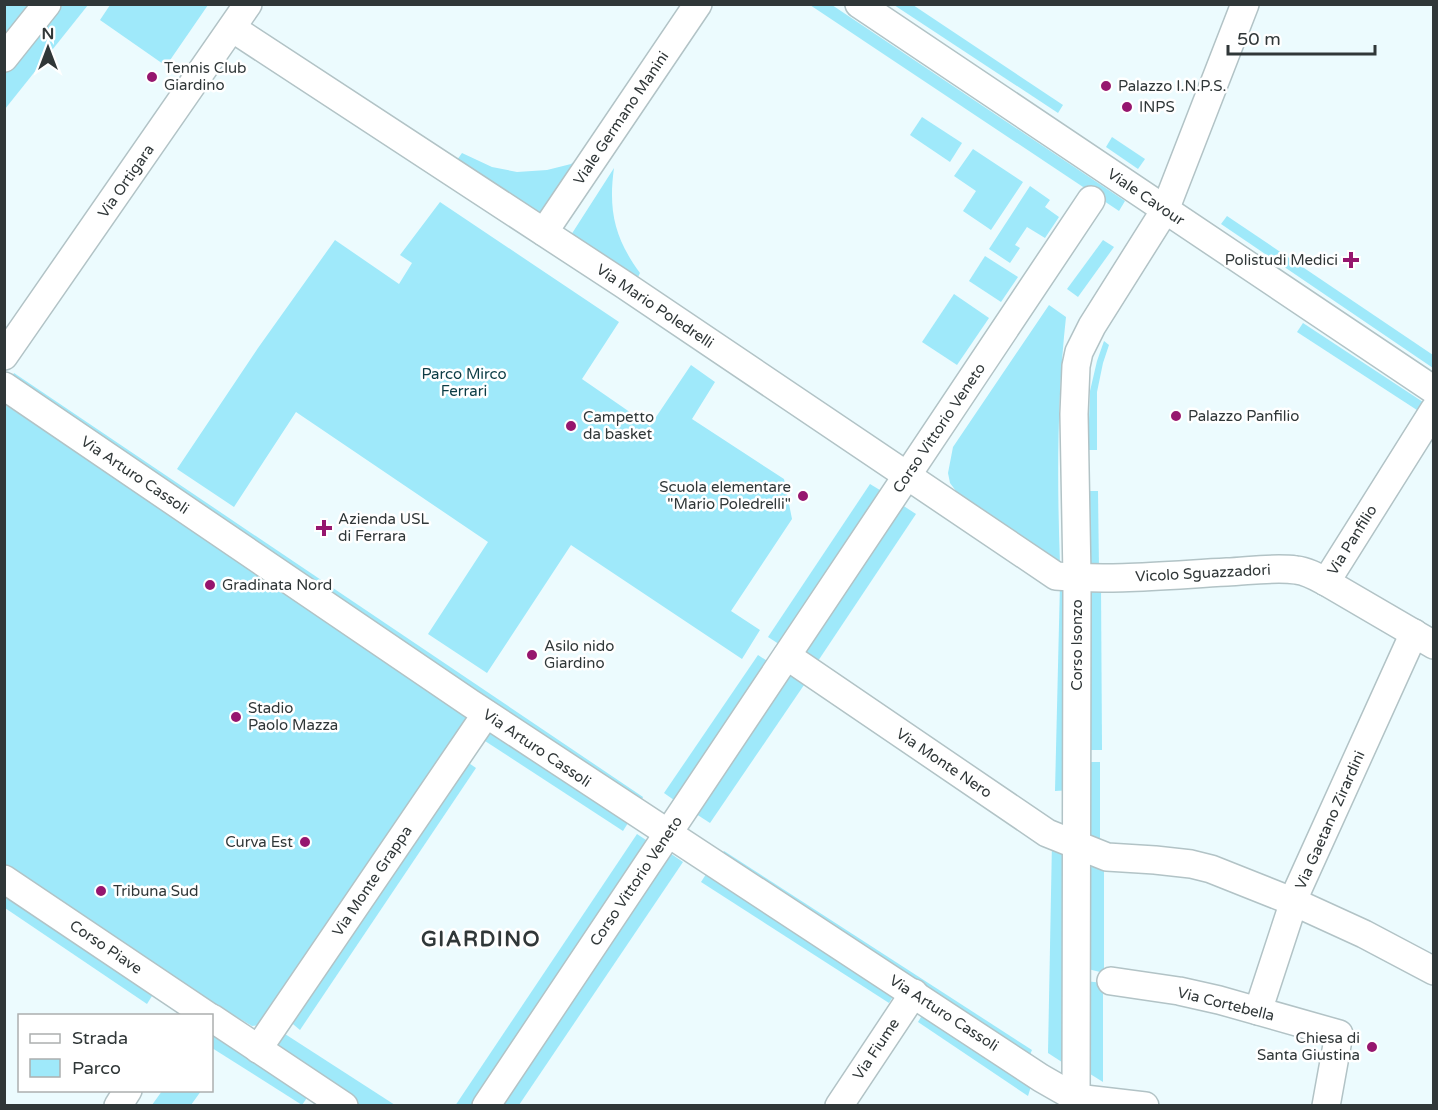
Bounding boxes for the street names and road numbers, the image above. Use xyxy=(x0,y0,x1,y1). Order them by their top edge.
street label: Viale Germano Manini xyxy=(570,48,672,188)
street label: Via Ortigara xyxy=(94,141,158,221)
street label: Viale Cavour xyxy=(1104,165,1188,230)
street label: Via Mario Poledrelli xyxy=(593,260,717,352)
street label: Corso Vittorio Veneto xyxy=(889,360,989,496)
street label: Via Arturo Cassoli xyxy=(78,432,192,518)
street label: Via Panfilio xyxy=(1323,502,1381,578)
street label: Vicolo Sguazzadori xyxy=(1135,560,1271,586)
street label: Corso Isonzo xyxy=(1068,599,1086,691)
street label: Via Arturo Cassoli xyxy=(480,705,594,791)
street label: Via Monte Nero xyxy=(893,724,995,802)
street label: Via Gaetano Zirardini xyxy=(1291,748,1369,892)
street label: Corso Vittorio Veneto xyxy=(586,813,686,949)
street label: Via Monte Grappa xyxy=(328,822,416,940)
street label: Corso Piave xyxy=(66,916,146,978)
street label: Via Arturo Cassoli xyxy=(886,971,1002,1055)
street label: Via Cortebella xyxy=(1176,983,1276,1025)
street label: Via Fiume xyxy=(849,1015,903,1083)

